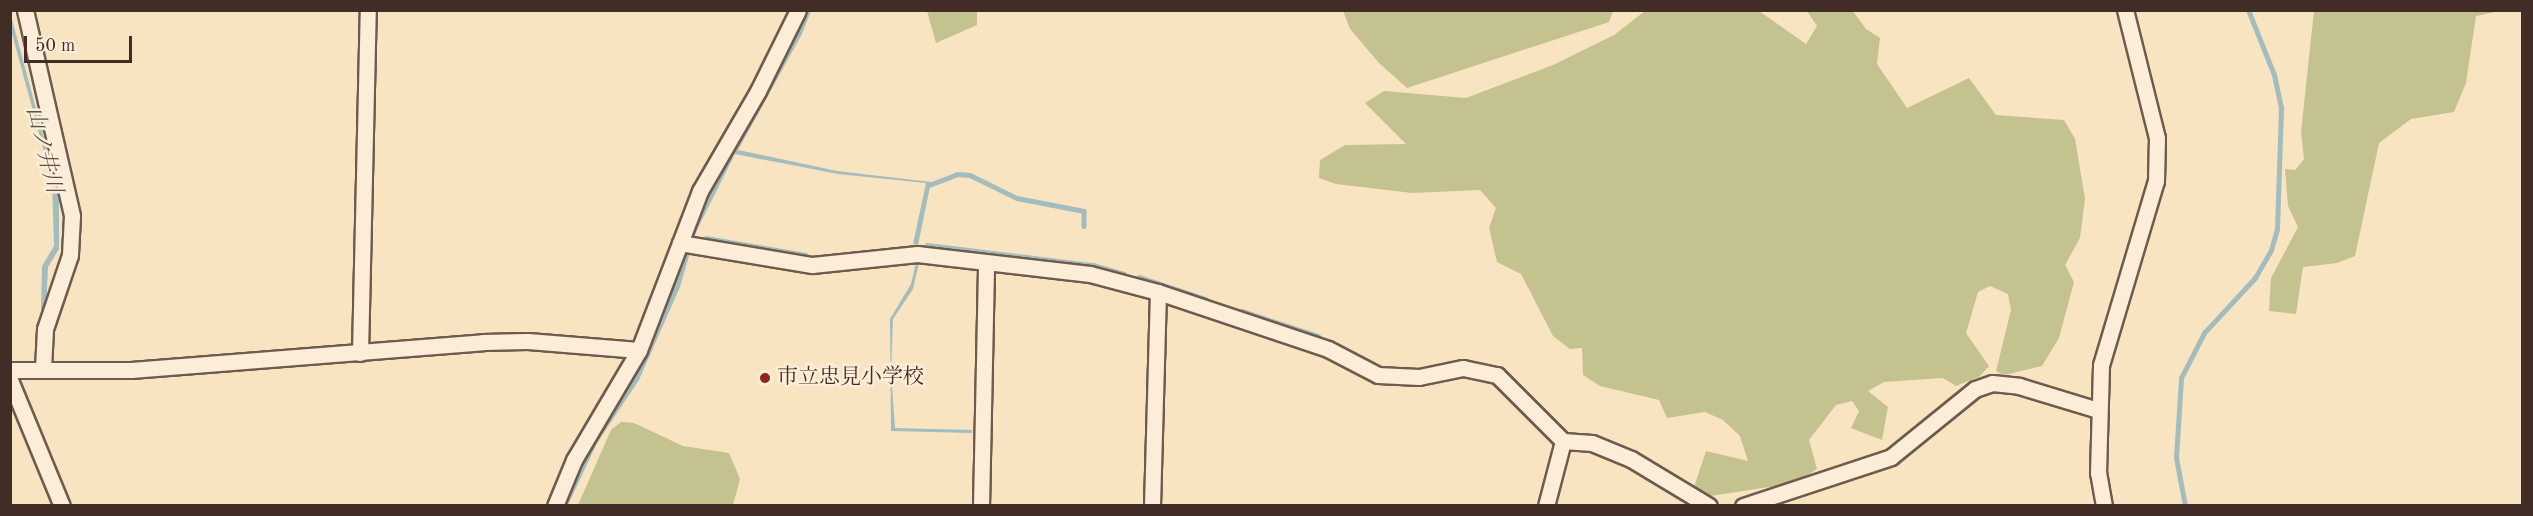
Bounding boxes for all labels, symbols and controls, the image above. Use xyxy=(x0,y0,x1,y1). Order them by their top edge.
scale bar xyxy=(27,24,135,62)
text: 50 m xyxy=(35,37,75,55)
water label: 山ノ井川 xyxy=(20,104,66,196)
place label: 市立忠見小学校 xyxy=(777,365,924,391)
marker: 市立忠見小学校 xyxy=(758,371,772,385)

